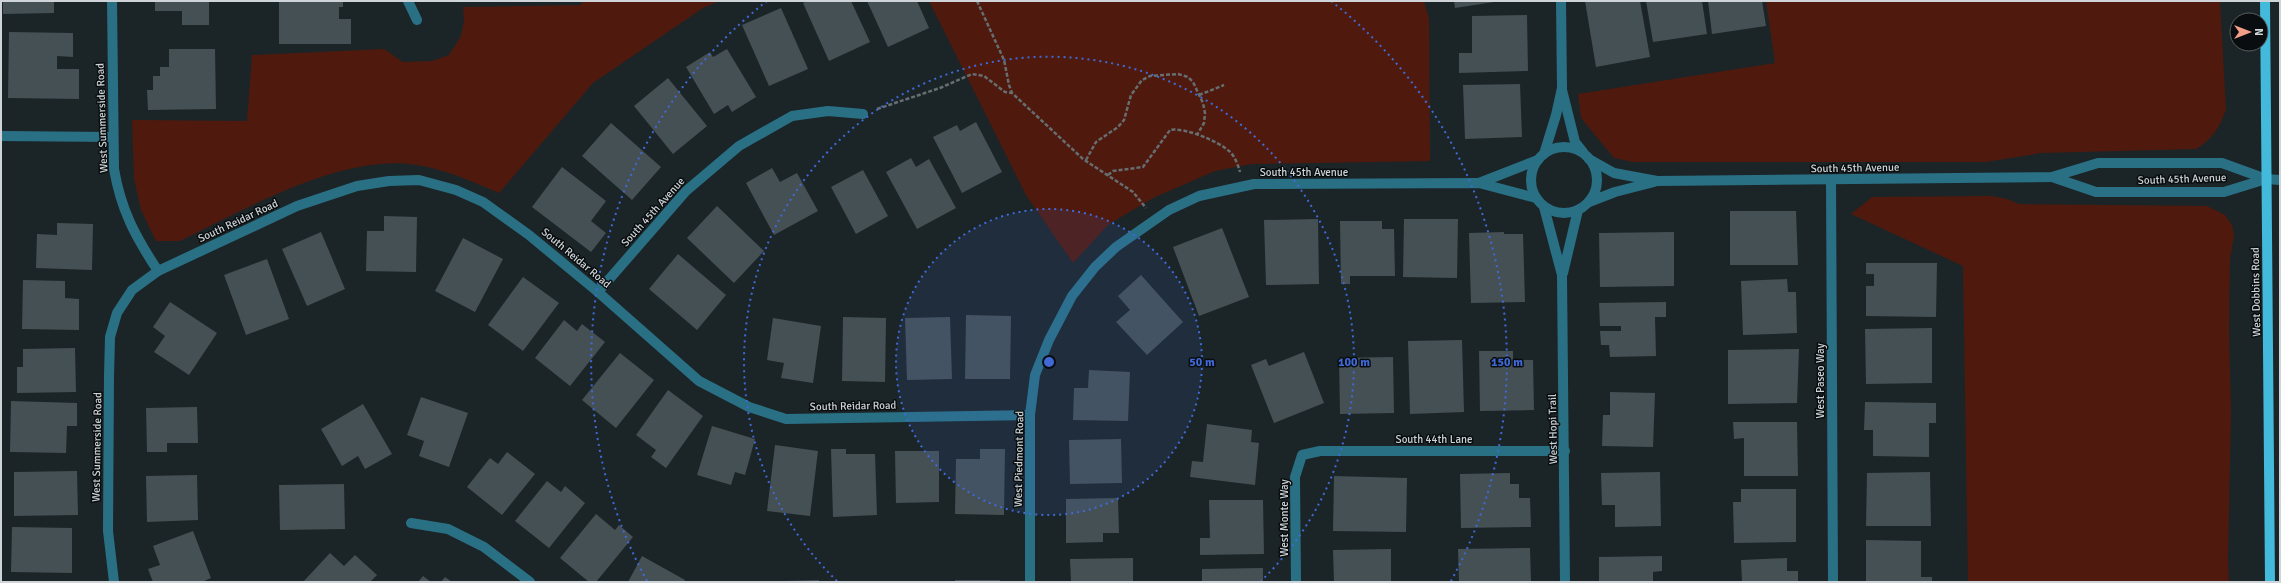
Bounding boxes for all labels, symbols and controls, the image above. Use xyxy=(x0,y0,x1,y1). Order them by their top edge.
north arrow xyxy=(2229,12,2269,52)
text: N xyxy=(2252,28,2265,36)
street label: West Summerside Road xyxy=(94,63,110,173)
street label: South 45th Avenue xyxy=(1811,161,1899,175)
street label: South 45th Avenue xyxy=(1260,166,1348,179)
street label: South 45th Avenue xyxy=(2137,171,2227,187)
street label: South 45th Avenue xyxy=(619,175,687,249)
street label: South Reidar Road xyxy=(196,197,280,245)
street label: South Reidar Road xyxy=(539,225,613,291)
street label: West Dobbins Road xyxy=(2249,247,2263,337)
street label: West Paseo Way xyxy=(1814,343,1827,419)
centre of rings xyxy=(1042,355,1056,369)
text: 50 m xyxy=(1189,355,1215,370)
text: 100 m xyxy=(1338,355,1370,370)
text: 150 m xyxy=(1491,355,1523,370)
street label: West Summerside Road xyxy=(90,392,104,502)
street label: West Hopi Trail xyxy=(1546,394,1560,464)
street label: South Reidar Road xyxy=(810,399,897,413)
street label: West Piedmont Road xyxy=(1012,411,1026,507)
street label: South 44th Lane xyxy=(1396,433,1472,446)
street label: West Monte Way xyxy=(1278,478,1291,557)

